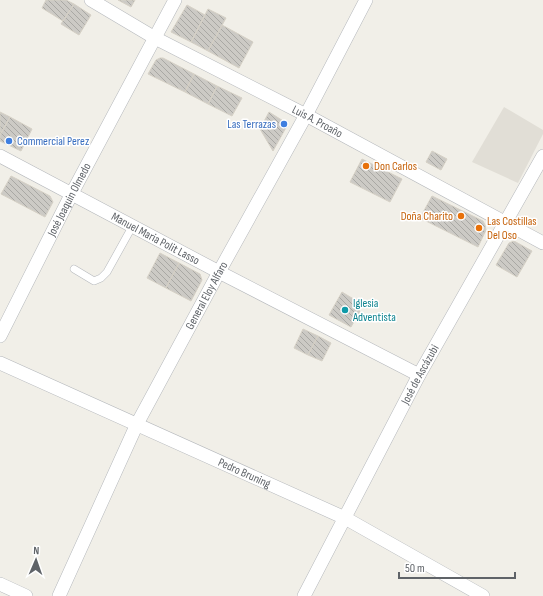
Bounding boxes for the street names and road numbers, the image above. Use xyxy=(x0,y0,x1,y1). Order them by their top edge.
street label: Luis A. Proaño xyxy=(290,102,345,141)
street label: José Joaquin Olmedo xyxy=(44,160,94,240)
street label: Manuel Maria Polit Lasso xyxy=(109,209,202,268)
street label: General Eloy Alfaro xyxy=(182,259,231,332)
street label: José de Ascázubi xyxy=(397,342,442,408)
street label: Pedro Bruning xyxy=(216,454,273,491)

